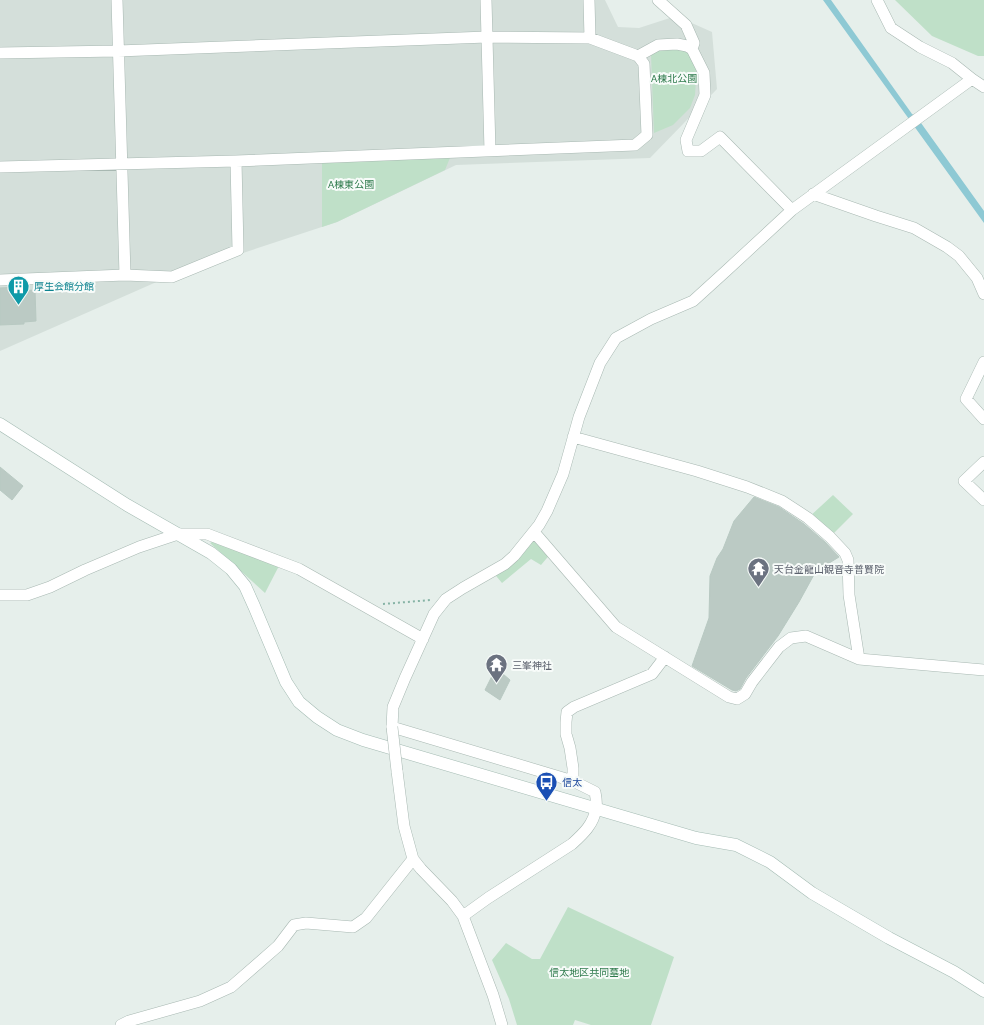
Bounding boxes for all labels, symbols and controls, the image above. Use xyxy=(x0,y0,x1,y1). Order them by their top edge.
park label: A棟北公園 xyxy=(651,72,697,85)
park label: A棟東公園 xyxy=(328,178,374,191)
building icon: 厚生会館分館 xyxy=(5,273,31,306)
place label: 厚生会館分館 xyxy=(34,280,94,293)
temple icon: 天台金龍山観音寺普賢院 xyxy=(745,556,771,589)
place label: 天台金龍山観音寺普賢院 xyxy=(774,563,884,576)
temple icon: 三峯神社 xyxy=(484,652,510,685)
place label: 三峯神社 xyxy=(512,659,552,672)
bus stop icon: 信太 xyxy=(533,769,559,802)
place label: 信太 xyxy=(562,776,582,789)
park label: 信太地区共同墓地 xyxy=(549,966,630,979)

